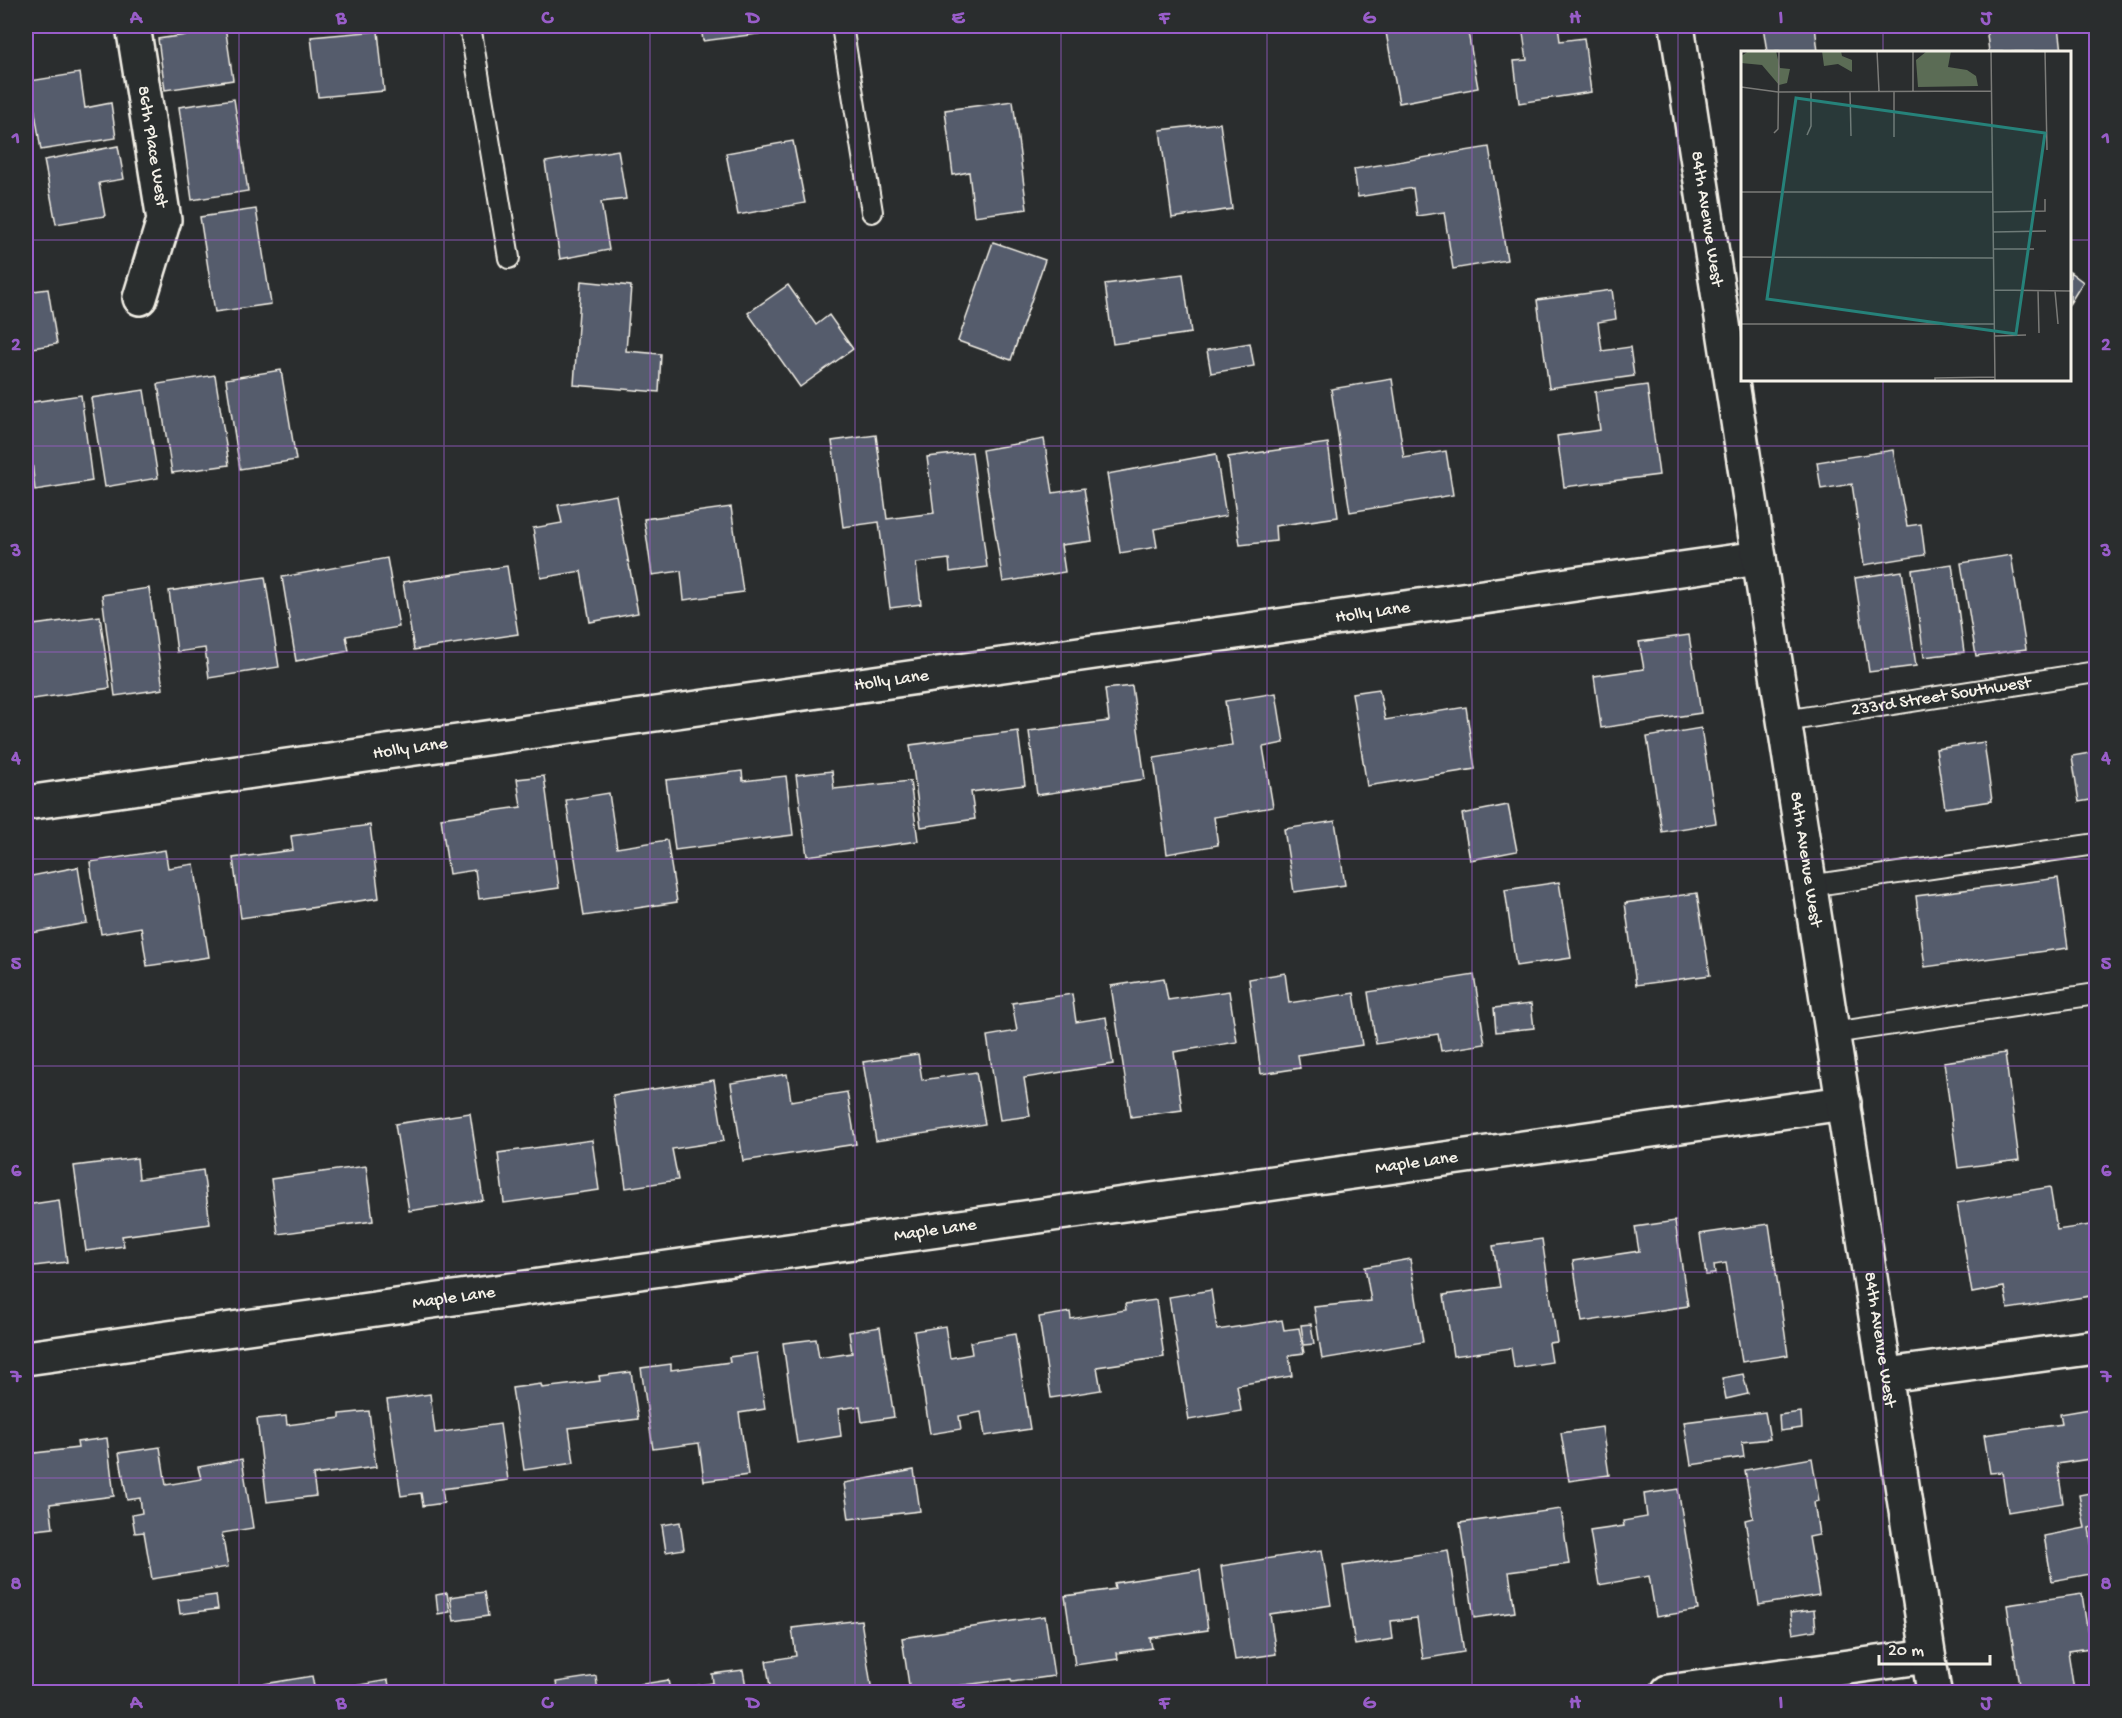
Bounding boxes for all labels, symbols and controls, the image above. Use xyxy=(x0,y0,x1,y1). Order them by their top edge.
text: A xyxy=(129,8,144,31)
text: B xyxy=(335,8,347,31)
text: C xyxy=(541,8,555,31)
text: D xyxy=(744,8,760,31)
text: E xyxy=(952,8,966,31)
text: F xyxy=(1158,8,1171,31)
text: G xyxy=(1363,8,1377,31)
text: H xyxy=(1569,8,1581,31)
text: I xyxy=(1779,8,1784,31)
text: J xyxy=(1980,8,1993,31)
inset map xyxy=(1741,51,2071,381)
street label: 86th Place West xyxy=(132,84,173,210)
text: 1 xyxy=(11,128,20,151)
text: 1 xyxy=(2101,128,2110,151)
street label: 84th Avenue West xyxy=(1686,150,1728,290)
text: 2 xyxy=(11,335,21,358)
text: 2 xyxy=(2101,335,2111,358)
text: 3 xyxy=(10,541,21,564)
text: 3 xyxy=(2100,541,2111,564)
street label: Holly Lane xyxy=(1334,597,1412,628)
street label: Holly Lane xyxy=(853,665,931,696)
street label: 233rd Street Southwest xyxy=(1850,672,2034,721)
street label: Holly Lane xyxy=(372,733,450,764)
text: 4 xyxy=(10,748,21,771)
text: 4 xyxy=(2100,748,2111,771)
street label: 84th Avenue West xyxy=(1785,790,1827,930)
text: 5 xyxy=(11,954,22,977)
text: 5 xyxy=(2101,954,2112,977)
street label: Maple Lane xyxy=(1374,1147,1460,1179)
text: 6 xyxy=(11,1161,22,1184)
text: 6 xyxy=(2101,1161,2112,1184)
street label: Maple Lane xyxy=(892,1214,979,1247)
street label: 84th Avenue West xyxy=(1859,1270,1901,1410)
street label: Maple Lane xyxy=(411,1282,497,1314)
text: 7 xyxy=(10,1367,23,1390)
text: 7 xyxy=(2100,1367,2113,1390)
text: 8 xyxy=(11,1574,22,1597)
text: 8 xyxy=(2101,1574,2112,1597)
scale bar xyxy=(1879,1628,1990,1666)
text: 20 m xyxy=(1888,1641,1924,1662)
text: A xyxy=(129,1693,144,1716)
text: B xyxy=(335,1693,347,1716)
text: C xyxy=(541,1693,555,1716)
text: D xyxy=(744,1693,760,1716)
text: E xyxy=(952,1693,966,1716)
text: F xyxy=(1158,1693,1171,1716)
text: G xyxy=(1363,1693,1377,1716)
text: H xyxy=(1569,1693,1581,1716)
text: I xyxy=(1779,1693,1784,1716)
text: J xyxy=(1980,1693,1993,1716)

